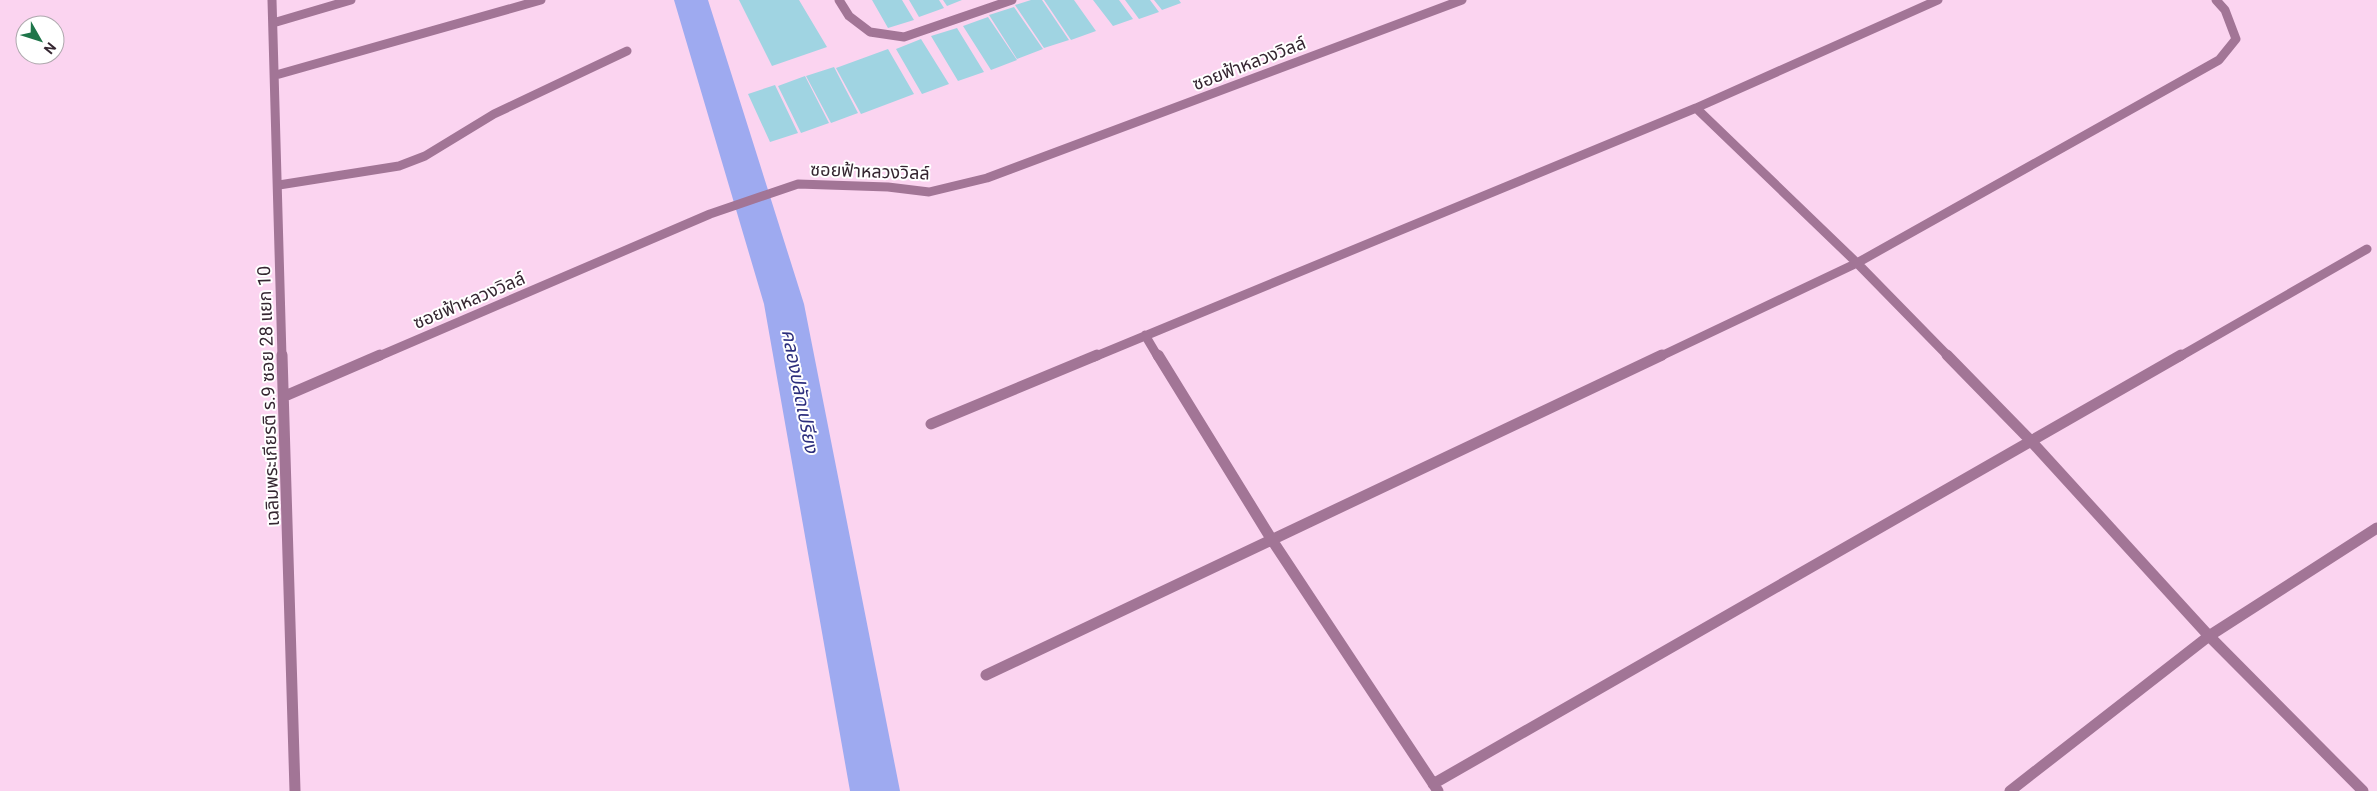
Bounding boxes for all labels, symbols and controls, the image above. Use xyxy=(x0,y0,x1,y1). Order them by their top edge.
north arrow xyxy=(15,15,65,65)
street label: ซอยฟ้าหลวงวิลล์ xyxy=(1189,32,1309,94)
text: N xyxy=(41,39,59,57)
street label: ซอยฟ้าหลวงวิลล์ xyxy=(810,158,930,184)
street label: เฉลิมพระเกียรติ ร.9 ซอย 28 แยก 10 xyxy=(253,266,283,526)
street label: ซอยฟ้าหลวงวิลล์ xyxy=(410,267,528,333)
water label: คลองปลัดเปรียง xyxy=(777,327,823,455)

